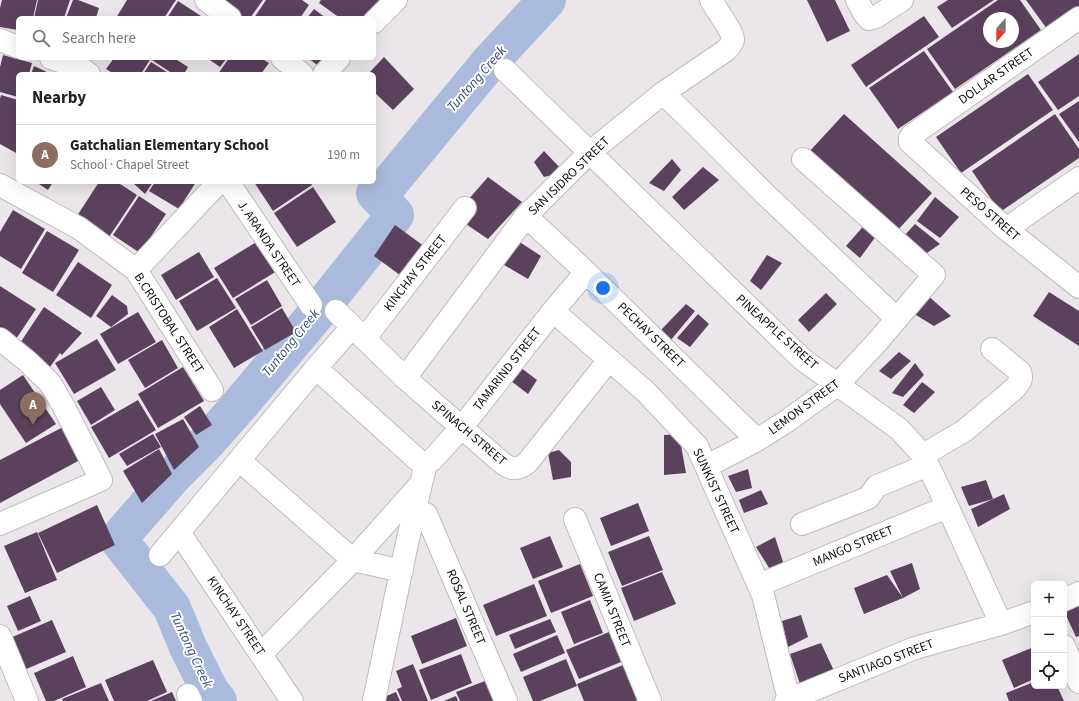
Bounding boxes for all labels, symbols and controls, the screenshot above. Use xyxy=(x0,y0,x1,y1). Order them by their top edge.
north arrow xyxy=(983,12,1019,48)
search box xyxy=(16,16,376,60)
icon: search xyxy=(30,27,52,49)
text: Search here xyxy=(62,28,136,49)
water label: Tuntong Creek xyxy=(443,41,512,117)
street label: DOLLAR STREET xyxy=(955,43,1037,109)
text: Nearby xyxy=(32,86,86,110)
street label: SAN ISIDRO STREET xyxy=(524,132,614,220)
text: Gatchalian Elementary School xyxy=(70,135,269,156)
text: A xyxy=(41,146,49,164)
text: 190 m xyxy=(327,146,360,164)
text: School · Chapel Street xyxy=(70,156,189,174)
street label: PESO STREET xyxy=(956,183,1024,245)
street label: J. ARANDA STREET xyxy=(233,197,305,291)
street label: KINCHAY STREET xyxy=(379,231,451,315)
street label: B.CRISTOBAL STREET xyxy=(130,269,208,377)
your location xyxy=(593,278,613,298)
street label: PINEAPPLE STREET xyxy=(732,290,822,374)
street label: PECHAY STREET xyxy=(613,298,689,372)
water label: Tuntong Creek xyxy=(257,305,325,381)
street label: TAMARIND STREET xyxy=(469,323,545,415)
street label: LEMON STREET xyxy=(765,375,843,439)
pin: A xyxy=(20,392,46,425)
street label: SPINACH STREET xyxy=(427,396,511,470)
street label: SUNKIST STREET xyxy=(688,445,744,537)
street label: MANGO STREET xyxy=(810,521,896,571)
street label: ROSAL STREET xyxy=(442,566,490,648)
street label: CAMIA STREET xyxy=(589,570,635,650)
street label: KINCHAY STREET xyxy=(203,573,269,659)
map controls xyxy=(1031,581,1067,689)
button: + xyxy=(1031,581,1067,617)
water label: Tuntong Creek xyxy=(165,609,218,692)
button: − xyxy=(1031,617,1067,653)
street label: SANTIAGO STREET xyxy=(836,635,936,687)
button: locate xyxy=(1031,653,1067,689)

